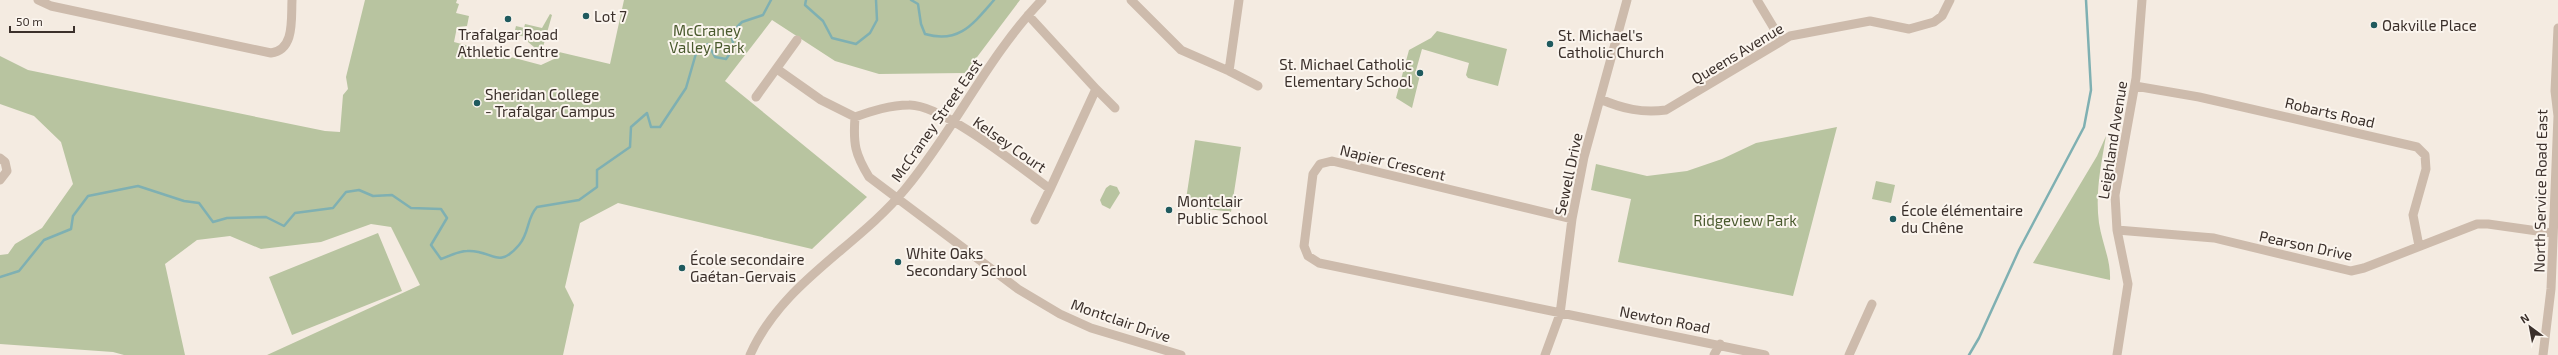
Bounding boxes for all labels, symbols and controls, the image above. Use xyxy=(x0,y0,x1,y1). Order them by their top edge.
place label: Lot 7 xyxy=(594,7,627,25)
scale bar xyxy=(10,8,74,34)
marker: Lot 7 xyxy=(581,11,591,21)
text: 50 m xyxy=(16,14,43,28)
marker: Trafalgar Road Athletic Centre xyxy=(503,14,513,24)
place label: Oakville Place xyxy=(2382,16,2477,34)
street label: Queens Avenue xyxy=(1688,18,1787,88)
marker: Oakville Place xyxy=(2369,20,2379,30)
park label: McCraney Valley Park xyxy=(669,21,745,56)
place label: Trafalgar Road Athletic Centre xyxy=(457,25,559,60)
place label: St. Michael's Catholic Church xyxy=(1558,26,1664,61)
marker: St. Michael's Catholic Church xyxy=(1545,39,1555,49)
street label: McCraney Street East xyxy=(887,55,985,185)
place label: St. Michael Catholic Elementary School xyxy=(1279,55,1413,90)
marker: St. Michael Catholic Elementary School xyxy=(1415,68,1425,78)
street label: Leighland Avenue xyxy=(2094,79,2130,201)
place label: Sheridan College - Trafalgar Campus xyxy=(485,85,615,120)
street label: Robarts Road xyxy=(2283,93,2377,131)
marker: Sheridan College - Trafalgar Campus xyxy=(472,98,482,108)
street label: North Service Road East xyxy=(2530,109,2550,273)
street label: Kelsey Court xyxy=(970,112,1050,176)
street label: Sewell Drive xyxy=(1550,131,1586,217)
street label: Napier Crescent xyxy=(1338,140,1448,184)
place label: Montclair Public School xyxy=(1177,192,1268,227)
place label: École élémentaire du Chêne xyxy=(1901,201,2023,236)
marker: Montclair Public School xyxy=(1164,205,1174,215)
park label: Ridgeview Park xyxy=(1693,211,1797,229)
marker: École élémentaire du Chêne xyxy=(1888,214,1898,224)
street label: Pearson Drive xyxy=(2258,226,2354,264)
place label: White Oaks Secondary School xyxy=(906,244,1027,279)
place label: École secondaire Gaétan-Gervais xyxy=(690,250,805,285)
marker: White Oaks Secondary School xyxy=(893,257,903,267)
marker: École secondaire Gaétan-Gervais xyxy=(677,263,687,273)
street label: Montclair Drive xyxy=(1069,294,1173,346)
street label: Newton Road xyxy=(1618,301,1712,337)
north arrow xyxy=(2510,307,2550,347)
text: N xyxy=(2518,310,2531,326)

